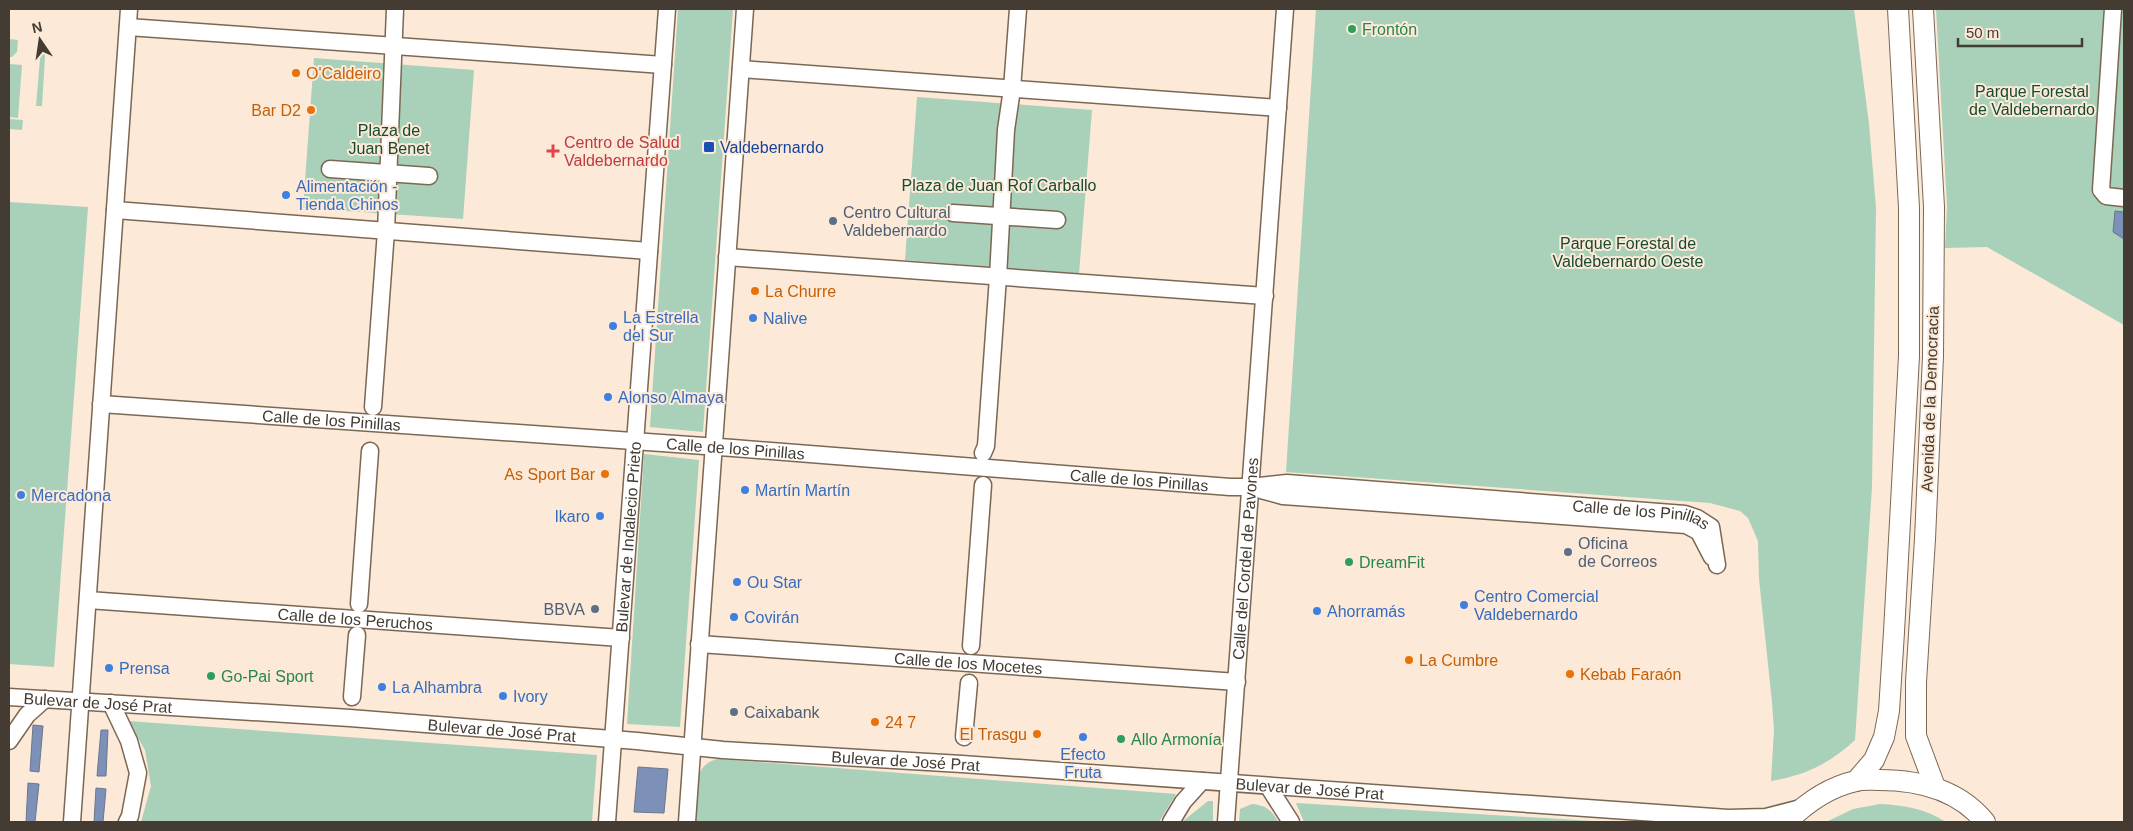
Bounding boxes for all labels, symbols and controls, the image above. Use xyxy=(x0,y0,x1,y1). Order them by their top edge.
north arrow xyxy=(15,15,65,65)
scale bar xyxy=(1958,15,2082,47)
text: N xyxy=(30,18,44,36)
place label: Frontón xyxy=(1362,21,1417,38)
marker: Frontón xyxy=(1346,23,1358,35)
text: 50 m xyxy=(1966,24,1999,41)
place label: O'Caldeiro xyxy=(306,65,381,82)
marker: O'Caldeiro xyxy=(290,67,302,79)
park label: Parque Forestal de Valdebernardo xyxy=(1969,83,2095,118)
place label: Bar D2 xyxy=(251,102,301,119)
marker: Bar D2 xyxy=(305,104,317,116)
park label: Plaza de Juan Benet xyxy=(349,122,430,157)
place label: Centro de Salud Valdebernardo xyxy=(564,134,680,169)
place label: Valdebernardo xyxy=(720,139,824,156)
marker: Valdebernardo xyxy=(702,140,716,154)
marker: Centro de Salud Valdebernardo xyxy=(546,144,560,158)
park label: Plaza de Juan Rof Carballo xyxy=(902,177,1096,194)
place label: Alimentación - Tienda Chinos xyxy=(296,178,399,213)
marker: Alimentación - Tienda Chinos xyxy=(280,189,292,201)
place label: Centro Cultural Valdebernardo xyxy=(843,204,951,239)
marker: Centro Cultural Valdebernardo xyxy=(827,215,839,227)
park label: Parque Forestal de Valdebernardo Oeste xyxy=(1553,235,1704,270)
place label: La Churre xyxy=(765,283,836,300)
marker: La Churre xyxy=(749,285,761,297)
street label: Avenida de la Democracia xyxy=(1918,305,1942,492)
place label: La Estrella del Sur xyxy=(623,309,699,344)
place label: Nalive xyxy=(763,310,808,327)
marker: Nalive xyxy=(747,312,759,324)
marker: La Estrella del Sur xyxy=(607,320,619,332)
place label: Alonso Almaya xyxy=(618,389,724,406)
marker: Alonso Almaya xyxy=(602,391,614,403)
street label: Calle de los Pinillas xyxy=(262,407,401,433)
street label: Calle de los Pinillas xyxy=(666,435,805,462)
street label: Bulevar de Indalecio Prieto xyxy=(613,441,644,633)
street label: Calle del Cordel de Pavones xyxy=(1229,457,1261,661)
place label: As Sport Bar xyxy=(504,466,596,483)
street label: Calle de los Pinillas xyxy=(1069,466,1209,494)
marker: As Sport Bar xyxy=(599,468,611,480)
place label: Martín Martín xyxy=(755,482,850,499)
marker: Martín Martín xyxy=(739,484,751,496)
place label: Mercadona xyxy=(31,487,111,504)
marker: Mercadona xyxy=(15,489,27,501)
street label: Calle de los Pinillas xyxy=(1572,497,1713,532)
place label: Ikaro xyxy=(554,508,590,525)
marker: Ikaro xyxy=(594,510,606,522)
place label: Oficina de Correos xyxy=(1578,535,1657,570)
marker: Oficina de Correos xyxy=(1562,546,1574,558)
place label: DreamFit xyxy=(1359,554,1425,571)
marker: DreamFit xyxy=(1343,556,1355,568)
place label: Ou Star xyxy=(747,574,803,591)
marker: Ou Star xyxy=(731,576,743,588)
place label: Centro Comercial Valdebernardo xyxy=(1474,588,1598,623)
marker: Centro Comercial Valdebernardo xyxy=(1458,599,1470,611)
place label: BBVA xyxy=(544,601,585,618)
marker: BBVA xyxy=(589,603,601,615)
place label: Ahorramás xyxy=(1327,603,1405,620)
street label: Calle de los Peruchos xyxy=(277,605,434,633)
marker: Ahorramás xyxy=(1311,605,1323,617)
place label: Covirán xyxy=(744,609,799,626)
marker: Covirán xyxy=(728,611,740,623)
street label: Calle de los Mocetes xyxy=(894,649,1043,677)
place label: La Cumbre xyxy=(1419,652,1498,669)
marker: La Cumbre xyxy=(1403,654,1415,666)
place label: Prensa xyxy=(119,660,170,677)
marker: Prensa xyxy=(103,662,115,674)
place label: Kebab Faraón xyxy=(1580,666,1681,683)
place label: Go-Pai Sport xyxy=(221,668,314,685)
marker: Kebab Faraón xyxy=(1564,668,1576,680)
marker: Go-Pai Sport xyxy=(205,670,217,682)
place label: La Alhambra xyxy=(392,679,482,696)
marker: La Alhambra xyxy=(376,681,388,693)
place label: Ivory xyxy=(513,688,548,705)
street label: Bulevar de José Prat xyxy=(23,689,173,716)
marker: Ivory xyxy=(497,690,509,702)
place label: Caixabank xyxy=(744,704,821,721)
marker: Caixabank xyxy=(728,706,740,718)
place label: 24 7 xyxy=(885,714,916,731)
street label: Bulevar de José Prat xyxy=(427,716,577,745)
marker: 24 7 xyxy=(869,716,881,728)
place label: El Trasgu xyxy=(959,726,1027,743)
marker: El Trasgu xyxy=(1031,728,1043,740)
marker: Efecto Fruta xyxy=(1077,731,1089,743)
place label: Allo Armonía xyxy=(1131,731,1222,748)
marker: Allo Armonía xyxy=(1115,733,1127,745)
place label: Efecto Fruta xyxy=(1060,746,1106,781)
street label: Bulevar de José Prat xyxy=(831,748,981,774)
street label: Bulevar de José Prat xyxy=(1235,775,1385,802)

